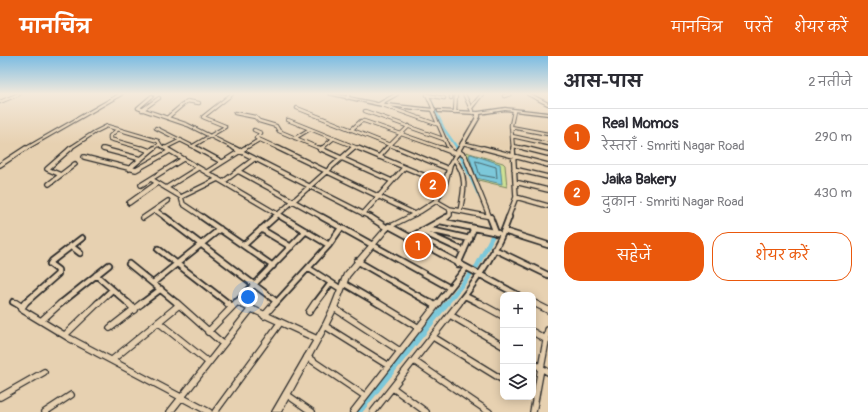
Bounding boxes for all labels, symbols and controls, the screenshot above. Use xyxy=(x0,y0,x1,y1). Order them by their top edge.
text: मानचित्र xyxy=(20,15,91,39)
text: मानचित्र xyxy=(671,19,723,36)
text: परतें xyxy=(745,19,772,36)
text: शेयर करें xyxy=(794,19,848,36)
text: आस-पास xyxy=(564,71,642,92)
text: 2 नतीजे xyxy=(808,74,852,90)
text: Real Momos xyxy=(602,114,678,133)
text: 1 xyxy=(574,129,580,145)
text: 290 m xyxy=(815,129,852,145)
text: रेस्तराँ · Smriti Nagar Road xyxy=(602,138,745,154)
pin: 2 xyxy=(420,170,446,200)
text: Jaika Bakery xyxy=(602,170,676,189)
text: 2 xyxy=(573,185,581,201)
text: 430 m xyxy=(814,185,852,201)
text: दुकान · Smriti Nagar Road xyxy=(602,194,744,210)
pin: 1 xyxy=(405,231,431,261)
button: सहेजें xyxy=(564,232,704,281)
button: शेयर करें xyxy=(712,232,852,281)
your location xyxy=(238,287,258,307)
map controls xyxy=(500,292,536,400)
button: + xyxy=(500,292,536,328)
button: − xyxy=(500,328,536,364)
button: layers xyxy=(500,364,536,400)

